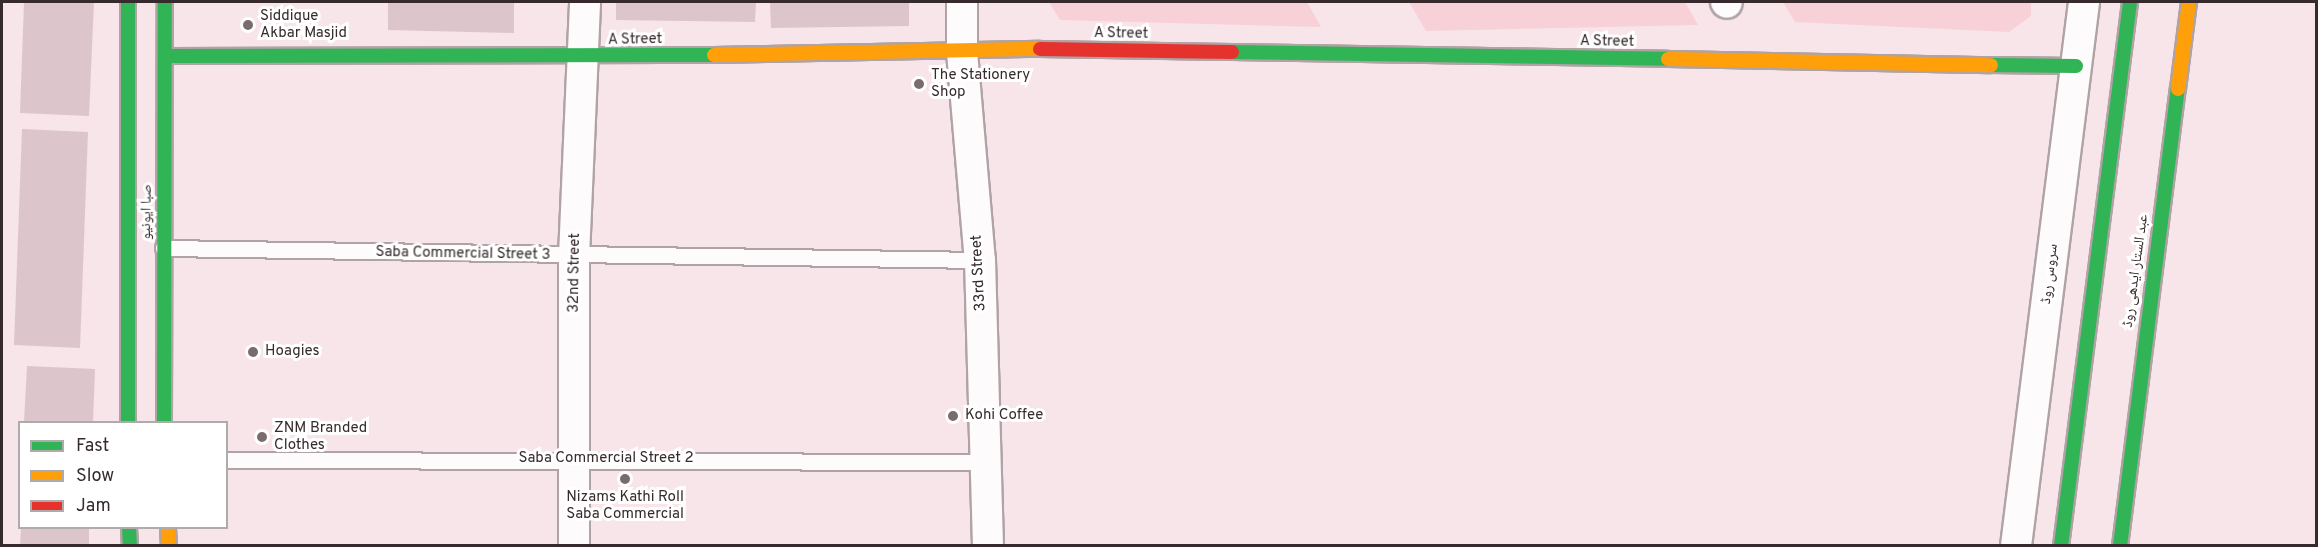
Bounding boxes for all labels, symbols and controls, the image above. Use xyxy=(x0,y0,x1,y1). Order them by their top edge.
place label: Siddique Akbar Masjid xyxy=(260,7,347,42)
marker: Siddique Akbar Masjid xyxy=(241,18,255,32)
street label: A Street xyxy=(1093,25,1149,43)
street label: A Street xyxy=(607,31,663,49)
street label: A Street xyxy=(1579,33,1635,51)
place label: The Stationery Shop xyxy=(931,66,1030,101)
marker: The Stationery Shop xyxy=(912,77,926,91)
street label: صبا ایونیو xyxy=(138,184,156,240)
street label: عبد الستار ایدھی روڈ xyxy=(2119,213,2153,329)
street label: 32nd Street xyxy=(565,233,585,313)
street label: 33rd Street xyxy=(968,234,990,312)
street label: Saba Commercial Street 3 xyxy=(375,243,551,265)
street label: سروس روڈ xyxy=(2037,243,2063,305)
place label: Hoagies xyxy=(265,343,319,361)
marker: Hoagies xyxy=(246,345,260,359)
place label: Kohi Coffee xyxy=(965,407,1043,425)
marker: Kohi Coffee xyxy=(946,409,960,423)
place label: ZNM Branded Clothes xyxy=(274,419,367,454)
legend xyxy=(18,421,228,529)
marker: ZNM Branded Clothes xyxy=(255,430,269,444)
text: Fast xyxy=(76,435,109,458)
street label: Saba Commercial Street 2 xyxy=(518,450,694,468)
text: Slow xyxy=(76,465,114,488)
marker: Nizams Kathi Roll Saba Commercial xyxy=(618,472,632,486)
place label: Nizams Kathi Roll Saba Commercial xyxy=(566,488,684,523)
text: Jam xyxy=(76,495,111,518)

